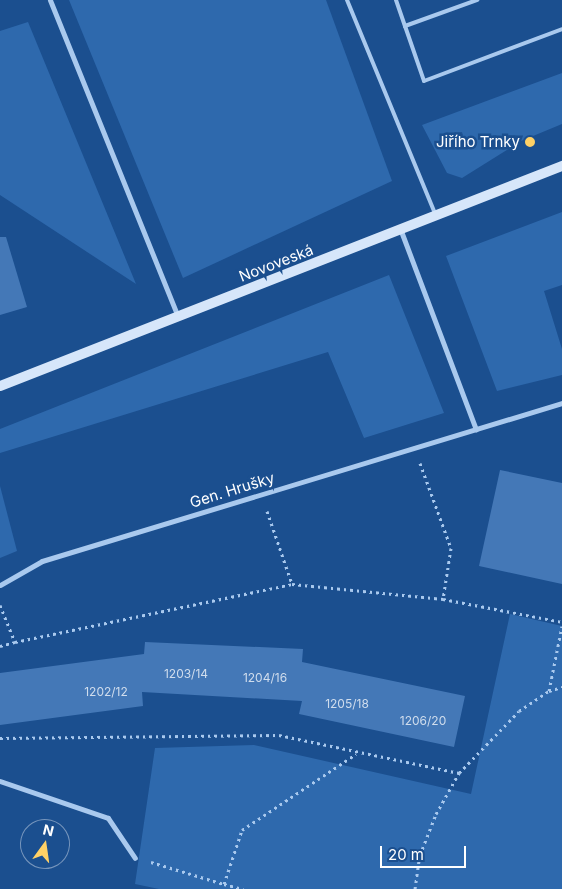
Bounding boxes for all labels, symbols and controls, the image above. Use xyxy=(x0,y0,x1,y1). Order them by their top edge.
place label: Jiřího Trnky xyxy=(436,133,520,151)
marker: Jiřího Trnky xyxy=(524,136,536,148)
street label: Novoveská xyxy=(236,241,316,285)
street label: Gen. Hrušky xyxy=(187,469,277,511)
house number: 1203/14 xyxy=(164,667,208,681)
house number: 1204/16 xyxy=(243,671,287,685)
house number: 1202/12 xyxy=(84,685,128,699)
house number: 1205/18 xyxy=(325,697,369,711)
house number: 1206/20 xyxy=(400,714,446,728)
north arrow xyxy=(20,819,70,869)
text: N xyxy=(41,820,56,839)
scale bar xyxy=(382,836,468,868)
text: 20 m xyxy=(388,845,424,864)

